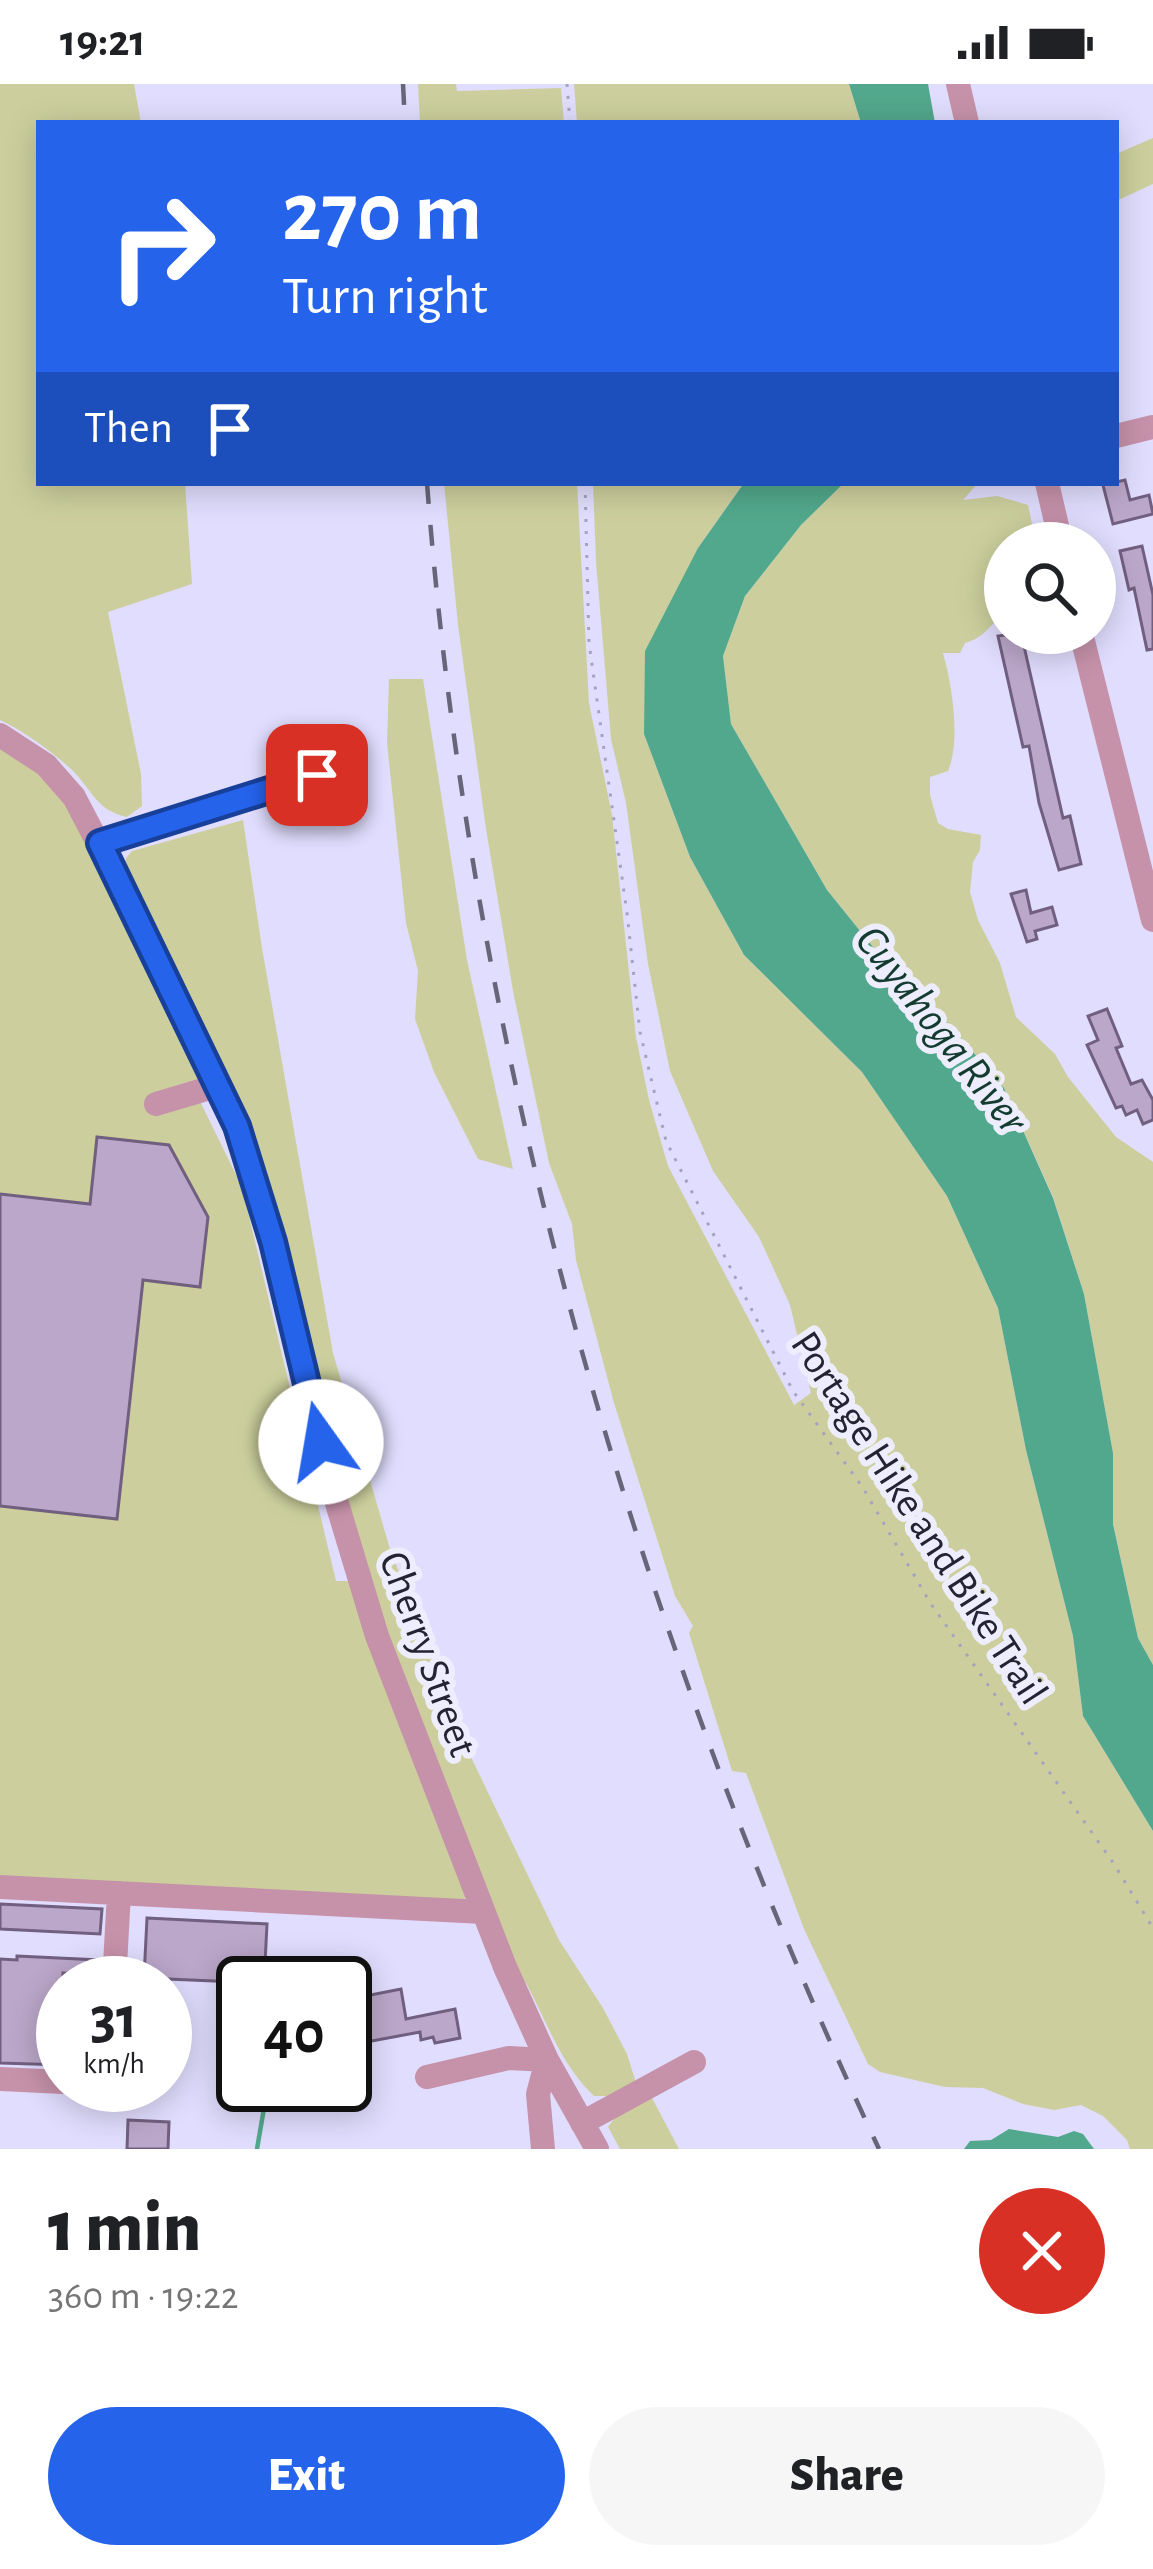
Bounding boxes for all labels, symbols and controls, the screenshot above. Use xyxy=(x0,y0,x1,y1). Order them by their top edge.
text: 19:21 xyxy=(60,19,146,64)
icon: right xyxy=(84,168,240,324)
text: 270 m xyxy=(282,172,482,256)
text: Turn right xyxy=(282,270,488,324)
icon: arrive xyxy=(197,396,263,462)
text: Then xyxy=(84,406,173,451)
map controls xyxy=(984,522,1116,654)
button: search xyxy=(984,522,1116,654)
pin xyxy=(266,724,368,826)
icon: arrive xyxy=(284,742,350,808)
water label: Cuyahoga River xyxy=(846,918,1036,1143)
street label: Portage Hike and Bike Trail xyxy=(783,1324,1055,1712)
position arrow xyxy=(258,1379,384,1505)
street label: Cherry Street xyxy=(372,1546,484,1762)
speed limit sign: 40 xyxy=(216,1956,372,2112)
text: 31 xyxy=(90,1989,138,2049)
text: km/h xyxy=(83,2049,145,2079)
button: close xyxy=(979,2188,1105,2314)
text: 1 min xyxy=(48,2192,201,2264)
text: 360 m · 19:22 xyxy=(48,2277,239,2316)
button: Exit xyxy=(48,2407,565,2545)
button: Share xyxy=(589,2407,1105,2545)

